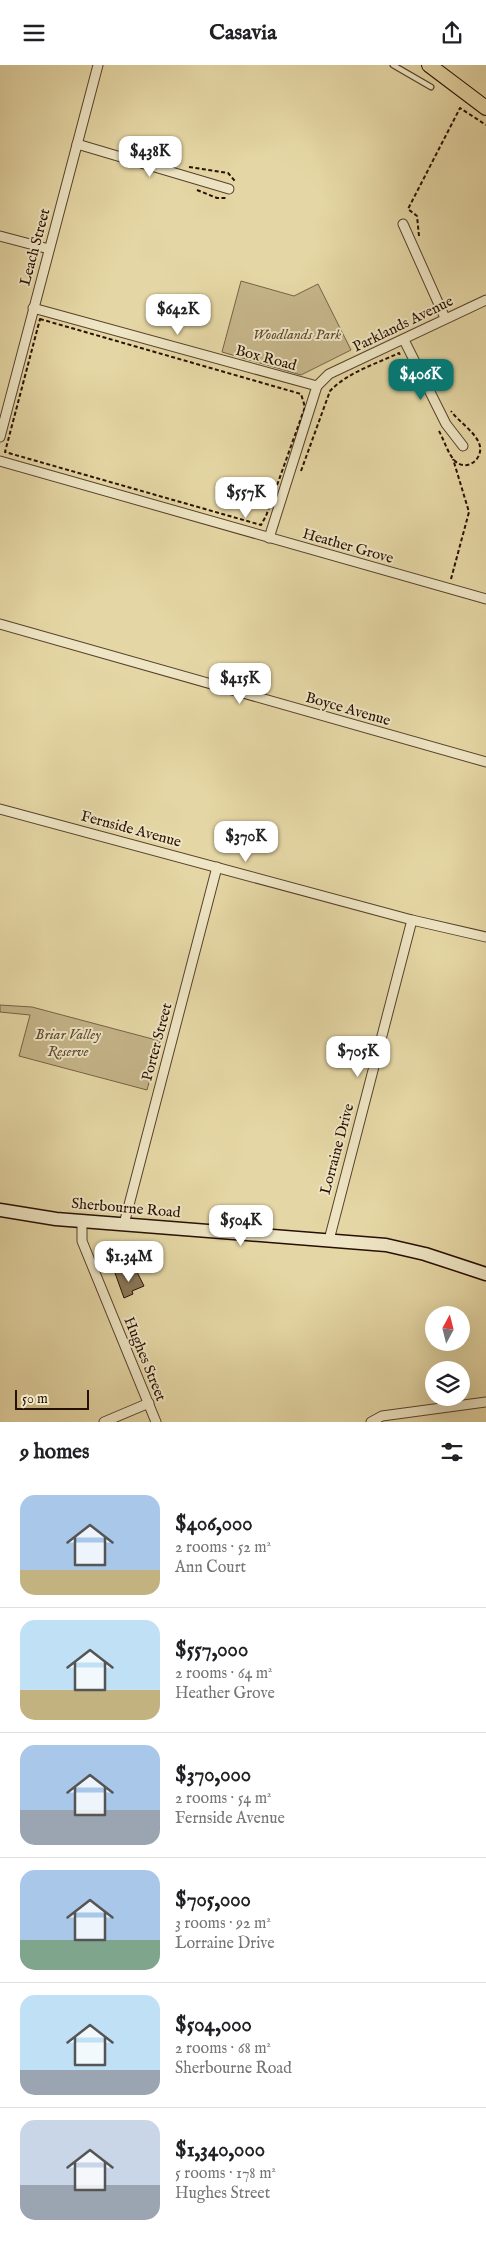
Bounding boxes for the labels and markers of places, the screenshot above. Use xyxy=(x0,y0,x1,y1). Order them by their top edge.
pin: $438K xyxy=(115,135,185,178)
pin: $642K xyxy=(143,293,213,336)
pin: $406K xyxy=(386,359,456,401)
pin: $557K xyxy=(211,477,281,519)
pin: $415K xyxy=(205,663,275,705)
pin: $370K xyxy=(211,821,281,863)
pin: $705K xyxy=(323,1035,393,1078)
pin: $504K xyxy=(206,1205,276,1247)
pin: $1.34M xyxy=(88,1241,170,1283)

